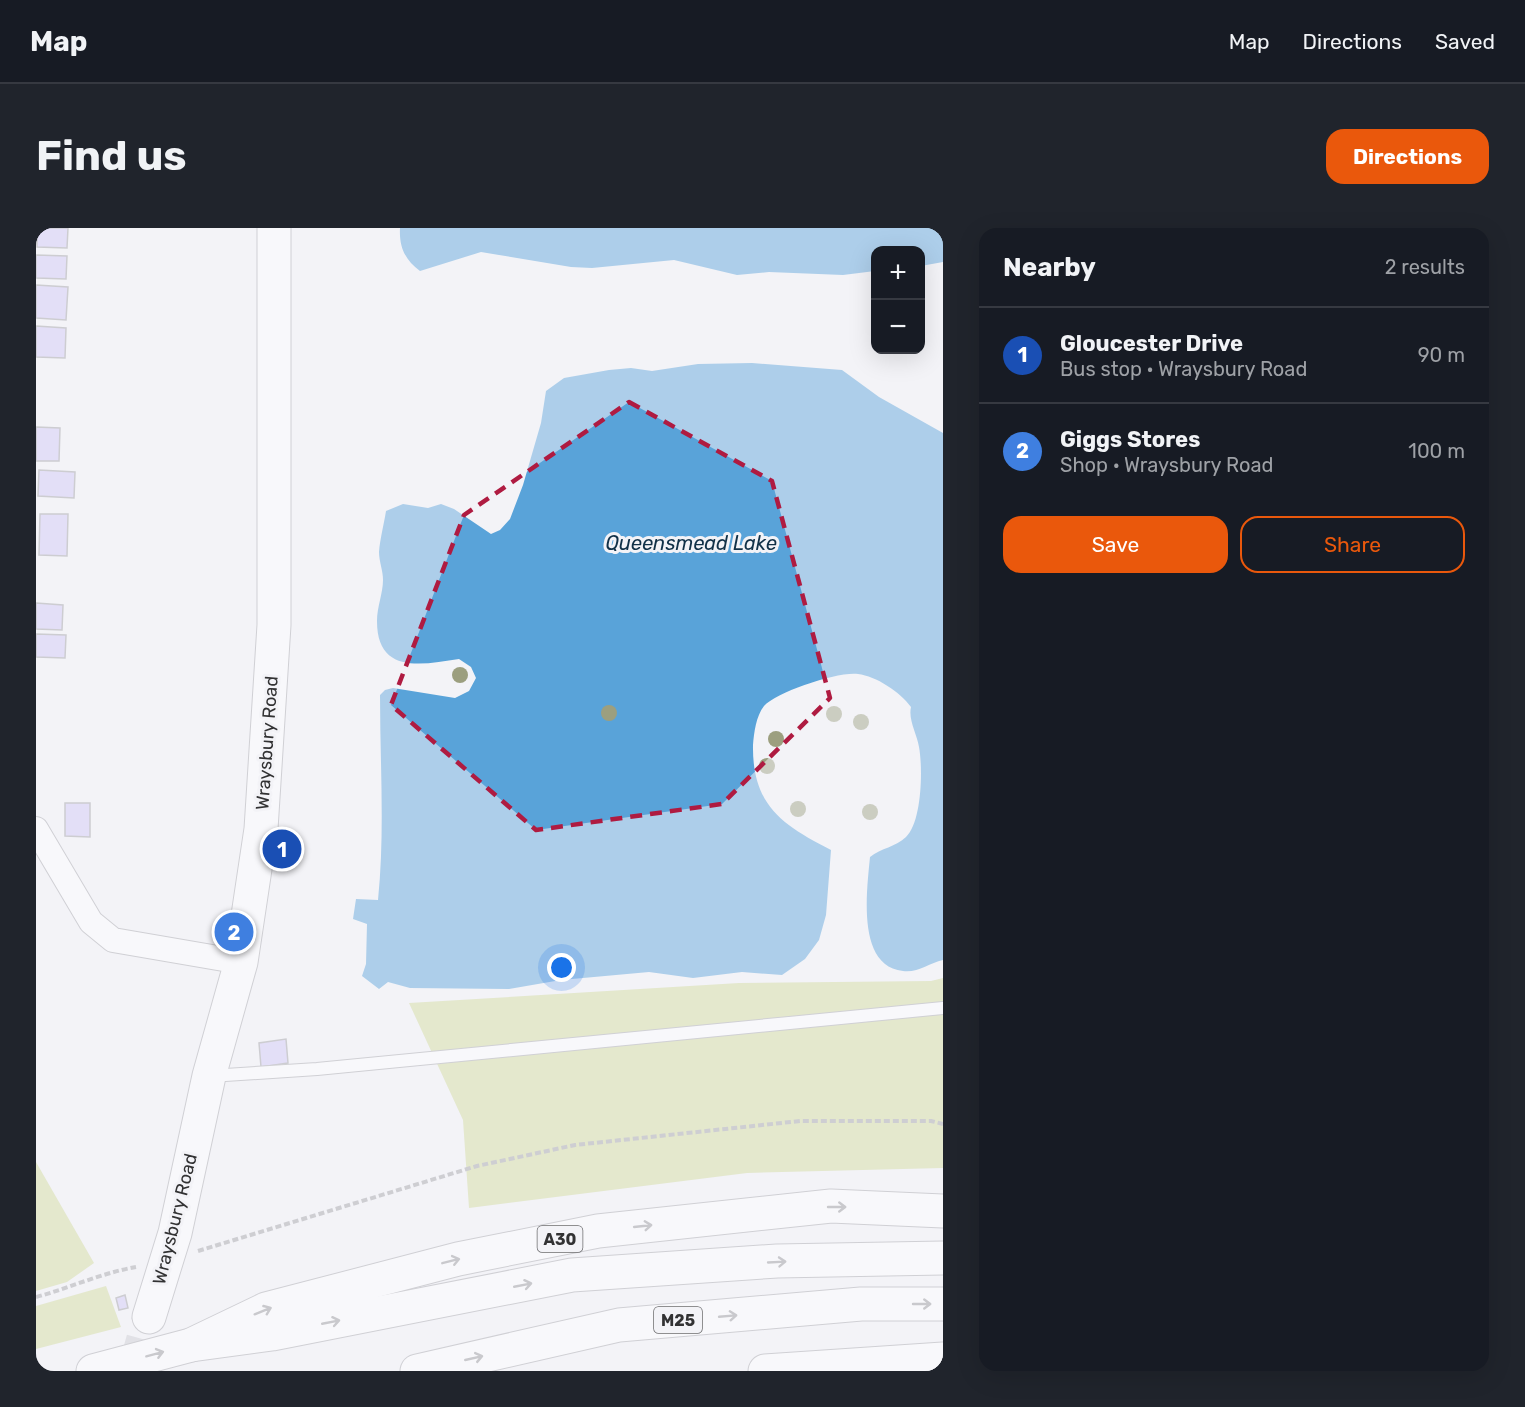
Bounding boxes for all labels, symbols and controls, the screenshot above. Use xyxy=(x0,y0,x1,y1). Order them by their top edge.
text: Map xyxy=(30,25,87,58)
text: Map xyxy=(1229,29,1270,54)
text: Directions xyxy=(1303,29,1402,54)
text: Saved xyxy=(1435,29,1495,54)
button: Directions xyxy=(1326,129,1489,184)
text: Find us xyxy=(36,131,187,181)
map controls xyxy=(871,246,925,354)
button: + xyxy=(871,246,925,300)
text: Nearby xyxy=(1003,252,1096,283)
text: 2 results xyxy=(1385,255,1465,279)
button: − xyxy=(871,300,925,354)
text: Gloucester Drive xyxy=(1060,330,1243,357)
text: 1 xyxy=(1018,343,1027,367)
text: 90 m xyxy=(1418,343,1465,367)
text: Bus stop · Wraysbury Road xyxy=(1060,357,1307,381)
text: Giggs Stores xyxy=(1060,426,1200,453)
text: 2 xyxy=(1016,439,1029,463)
text: 100 m xyxy=(1408,439,1465,463)
text: Shop · Wraysbury Road xyxy=(1060,453,1273,477)
button: Save xyxy=(1003,516,1228,573)
button: Share xyxy=(1240,516,1465,573)
water label: Queensmead Lake xyxy=(605,531,777,555)
street label: Wraysbury Road xyxy=(251,675,283,811)
pin: 1 xyxy=(262,826,302,872)
pin: 2 xyxy=(214,910,254,954)
your location xyxy=(547,953,576,982)
street label: Wraysbury Road xyxy=(148,1151,202,1287)
one-way arrow xyxy=(826,1201,846,1213)
one-way arrow xyxy=(632,1220,652,1231)
road number: A30 xyxy=(538,1226,582,1252)
one-way arrow xyxy=(441,1255,460,1266)
one-way arrow xyxy=(767,1256,787,1267)
one-way arrow xyxy=(512,1279,532,1290)
one-way arrow xyxy=(912,1298,932,1310)
one-way arrow xyxy=(253,1305,271,1316)
road number: M25 xyxy=(654,1307,702,1333)
one-way arrow xyxy=(717,1310,737,1321)
one-way arrow xyxy=(321,1316,341,1327)
one-way arrow xyxy=(145,1348,164,1360)
one-way arrow xyxy=(464,1352,483,1363)

